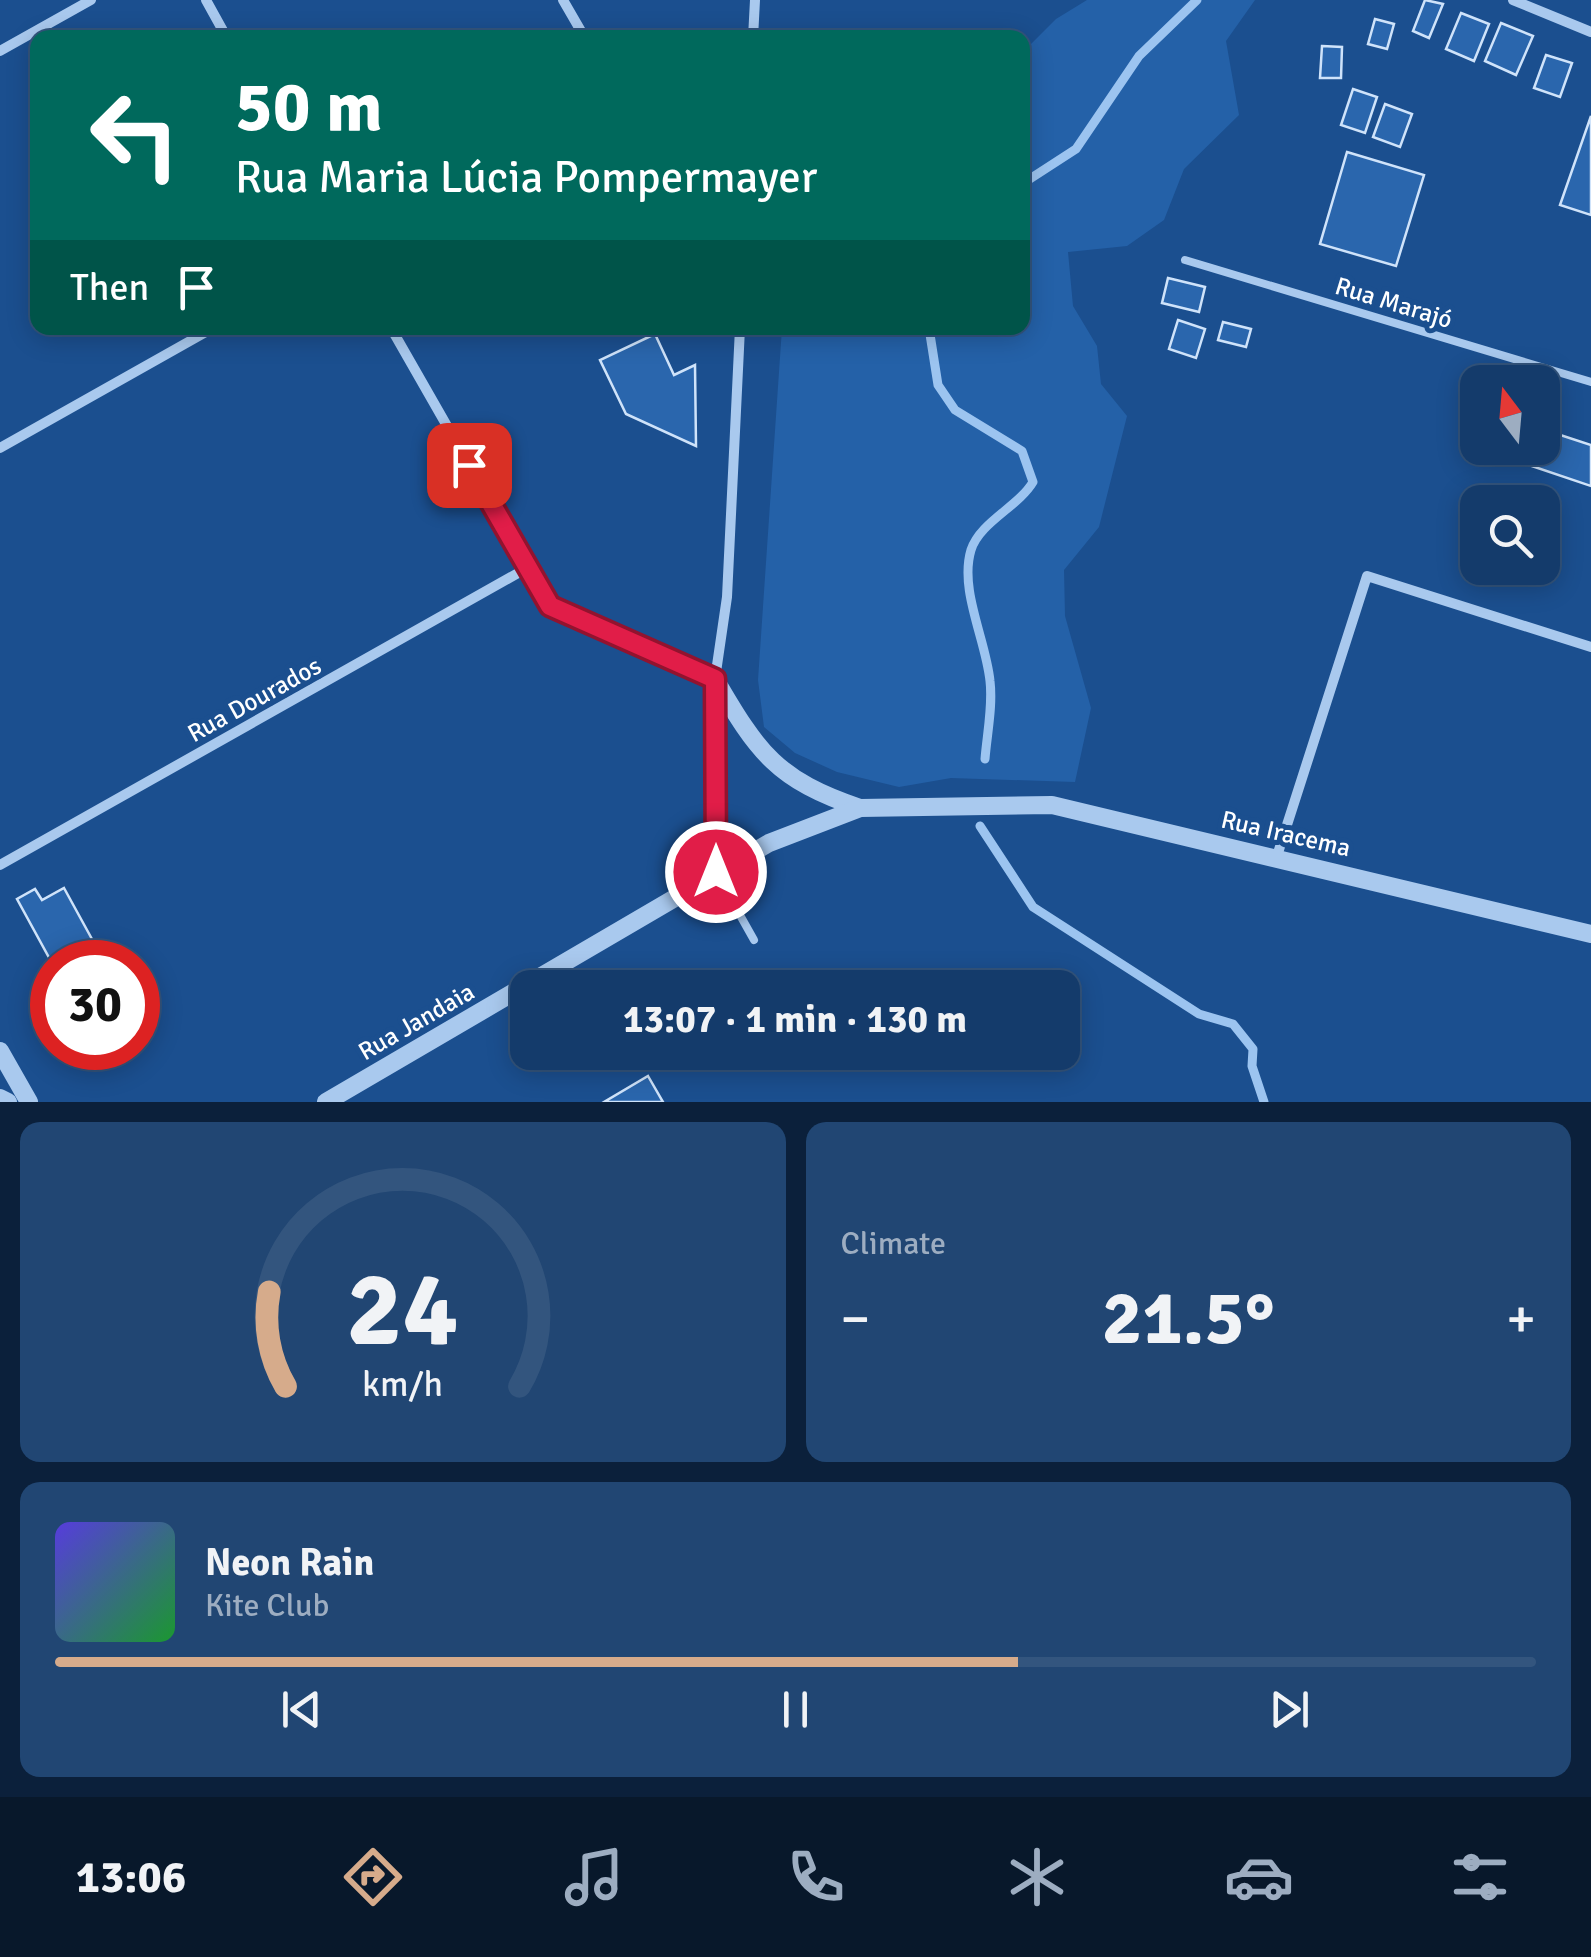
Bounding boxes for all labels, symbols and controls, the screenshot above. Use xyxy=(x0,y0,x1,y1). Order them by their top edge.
text: 50 m xyxy=(235,64,383,150)
icon: left xyxy=(70,70,200,200)
text: Rua Maria Lúcia Pompermayer xyxy=(235,150,817,205)
icon: arrive xyxy=(169,260,224,315)
text: Then xyxy=(70,264,149,311)
street label: Rua Marajó xyxy=(1332,270,1456,335)
north arrow xyxy=(1460,365,1560,465)
map controls xyxy=(1460,365,1560,585)
pin xyxy=(427,423,512,508)
icon: arrive xyxy=(442,438,497,493)
button: search xyxy=(1460,485,1560,585)
street label: Rua Dourados xyxy=(182,650,327,749)
street label: Rua Iracema xyxy=(1218,804,1354,863)
position arrow xyxy=(664,820,768,924)
speed limit sign: 30 xyxy=(30,940,160,1070)
street label: Rua Jandaia xyxy=(353,976,480,1067)
text: 13:07 · 1 min · 130 m xyxy=(623,996,967,1043)
text: Climate xyxy=(841,1224,946,1263)
text: 24 xyxy=(347,1246,459,1374)
text: 21.5° xyxy=(1102,1272,1275,1365)
text: − xyxy=(841,1285,870,1353)
text: + xyxy=(1506,1285,1536,1353)
text: km/h xyxy=(362,1362,443,1406)
text: Neon Rain xyxy=(205,1539,374,1586)
text: Kite Club xyxy=(205,1586,329,1625)
icon: previous xyxy=(274,1682,329,1737)
icon: pause xyxy=(768,1682,823,1737)
icon: next xyxy=(1262,1682,1317,1737)
icon: directions xyxy=(338,1842,408,1912)
icon: music xyxy=(559,1842,629,1912)
icon: phone xyxy=(781,1842,851,1912)
icon: climate xyxy=(1002,1842,1072,1912)
icon: car xyxy=(1224,1842,1294,1912)
icon: filters xyxy=(1445,1842,1515,1912)
text: 13:06 xyxy=(76,1850,186,1905)

